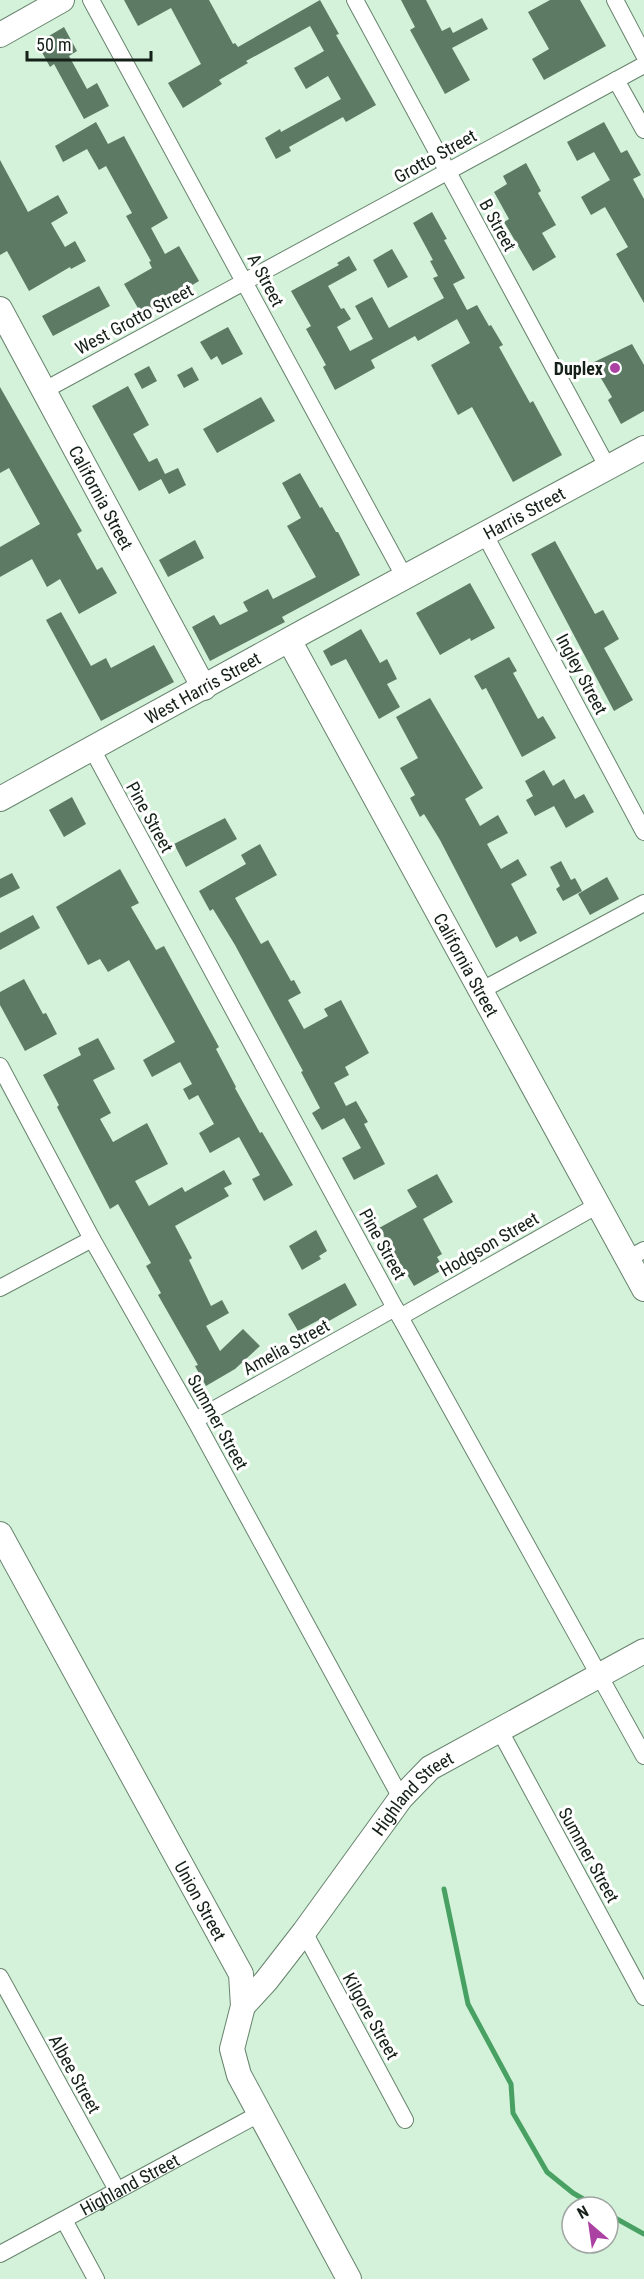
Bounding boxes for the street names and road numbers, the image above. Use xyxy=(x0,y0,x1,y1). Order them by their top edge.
street label: Grotto Street xyxy=(390,125,480,187)
street label: B Street xyxy=(475,195,521,255)
street label: A Street xyxy=(243,250,289,310)
street label: West Grotto Street xyxy=(72,279,196,359)
street label: California Street xyxy=(65,442,138,553)
street label: Harris Street xyxy=(480,482,568,543)
street label: Ingley Street xyxy=(552,630,612,718)
street label: West Harris Street xyxy=(141,647,264,728)
street label: Pine Street xyxy=(122,778,178,856)
street label: California Street xyxy=(430,909,503,1020)
street label: Pine Street xyxy=(355,1205,411,1283)
street label: Hodgson Street xyxy=(436,1207,542,1281)
street label: Amelia Street xyxy=(239,1315,333,1379)
street label: Summer Street xyxy=(183,1371,253,1473)
street label: Highland Street xyxy=(367,1747,457,1839)
street label: Summer Street xyxy=(554,1804,624,1906)
street label: Union Street xyxy=(171,1857,231,1944)
street label: Kilgore Street xyxy=(339,1969,403,2063)
street label: Albee Street xyxy=(45,2031,105,2117)
street label: Highland Street xyxy=(76,2149,183,2219)

